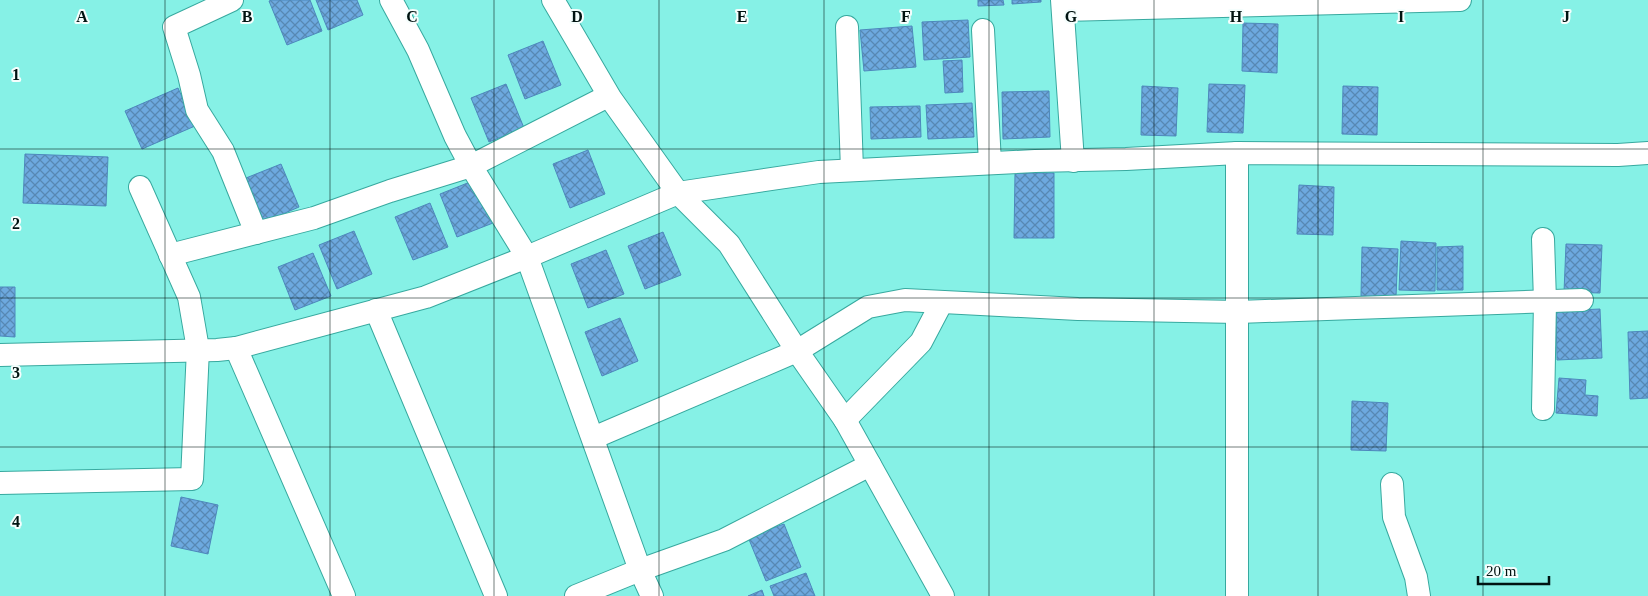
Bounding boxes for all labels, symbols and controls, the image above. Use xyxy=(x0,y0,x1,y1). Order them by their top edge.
text: A xyxy=(76,8,88,25)
text: B xyxy=(242,8,253,25)
text: C xyxy=(406,8,418,25)
text: D xyxy=(571,8,583,25)
text: E xyxy=(737,8,747,25)
text: F xyxy=(901,8,911,25)
text: G xyxy=(1065,8,1078,25)
text: H xyxy=(1230,8,1243,25)
text: I xyxy=(1398,8,1404,25)
text: J xyxy=(1562,8,1570,25)
text: 1 xyxy=(12,66,20,83)
text: 2 xyxy=(12,215,20,232)
text: 3 xyxy=(12,364,20,381)
text: 4 xyxy=(12,513,20,530)
scale bar xyxy=(1478,554,1549,586)
text: 20 m xyxy=(1486,563,1517,579)

